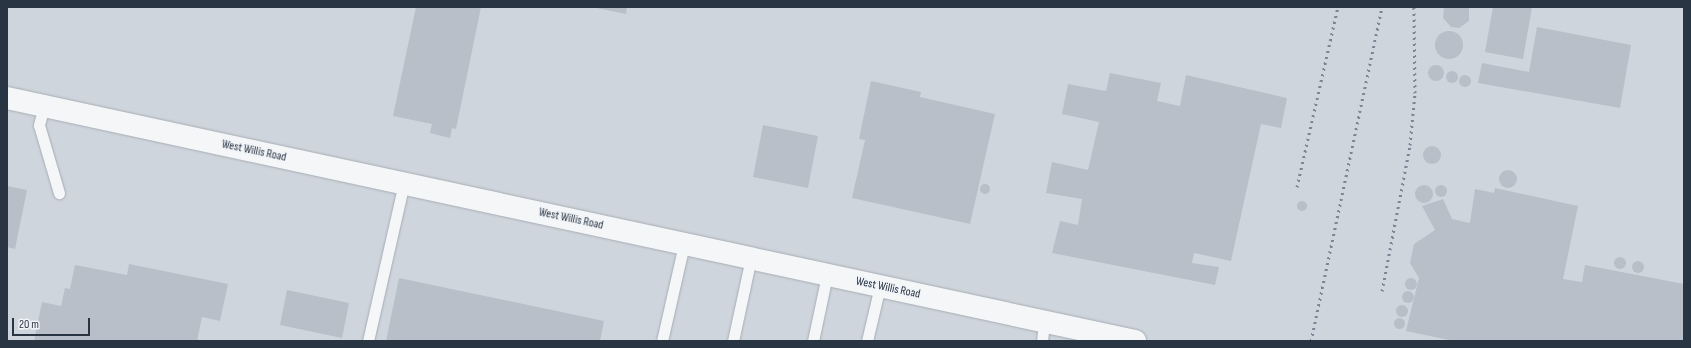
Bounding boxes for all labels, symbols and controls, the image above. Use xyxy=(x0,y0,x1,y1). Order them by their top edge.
street label: West Willis Road xyxy=(220,137,288,165)
street label: West Willis Road xyxy=(537,205,605,233)
street label: West Willis Road xyxy=(854,274,922,302)
scale bar xyxy=(14,310,92,336)
text: 20 m xyxy=(19,317,39,332)

